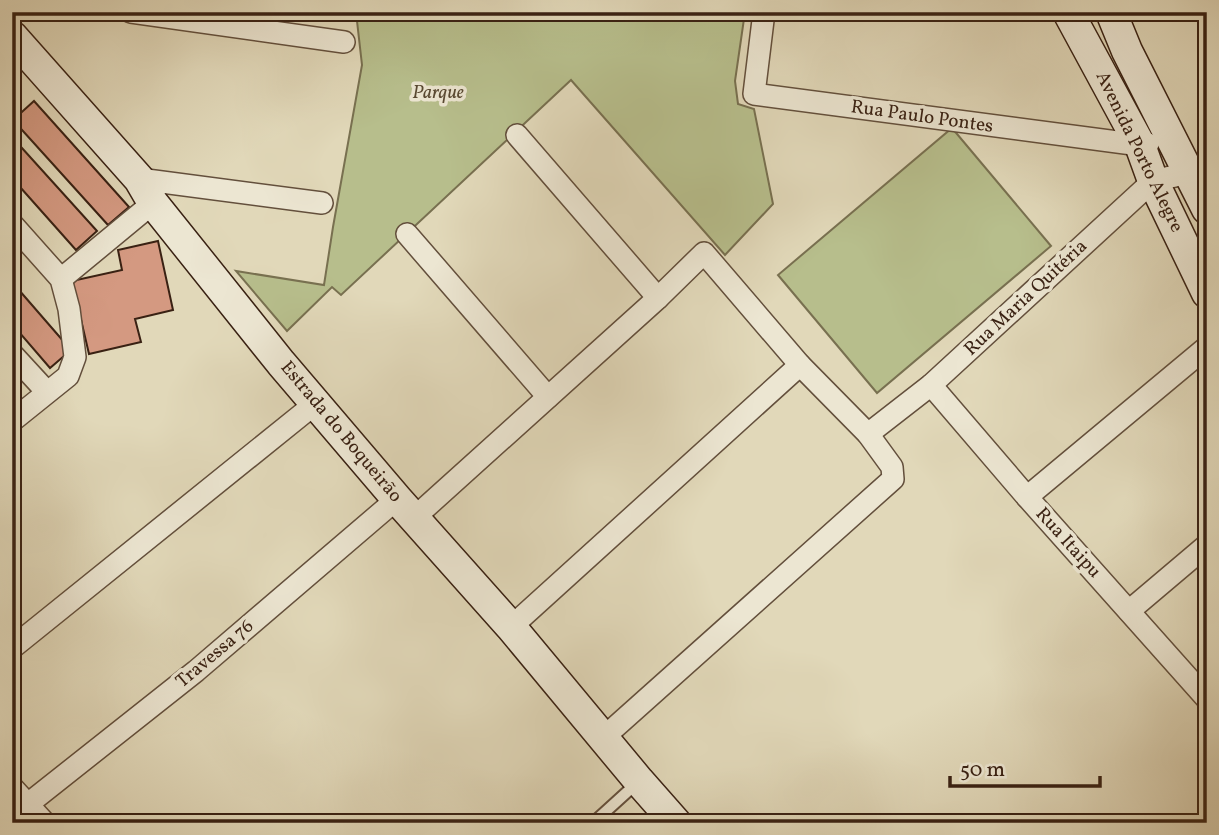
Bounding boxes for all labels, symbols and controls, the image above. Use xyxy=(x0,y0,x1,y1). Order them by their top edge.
street label: Avenida Porto Alegre xyxy=(1089,67,1189,237)
park label: Parque xyxy=(412,80,464,106)
street label: Rua Paulo Pontes xyxy=(849,94,995,140)
street label: Rua Maria Quitéria xyxy=(959,234,1093,362)
street label: Estrada do Boqueirão xyxy=(274,356,408,508)
street label: Rua Itaipu xyxy=(1029,502,1107,584)
street label: Travessa 76 xyxy=(170,614,260,694)
scale bar xyxy=(950,744,1100,788)
text: 50 m xyxy=(960,756,1005,785)

